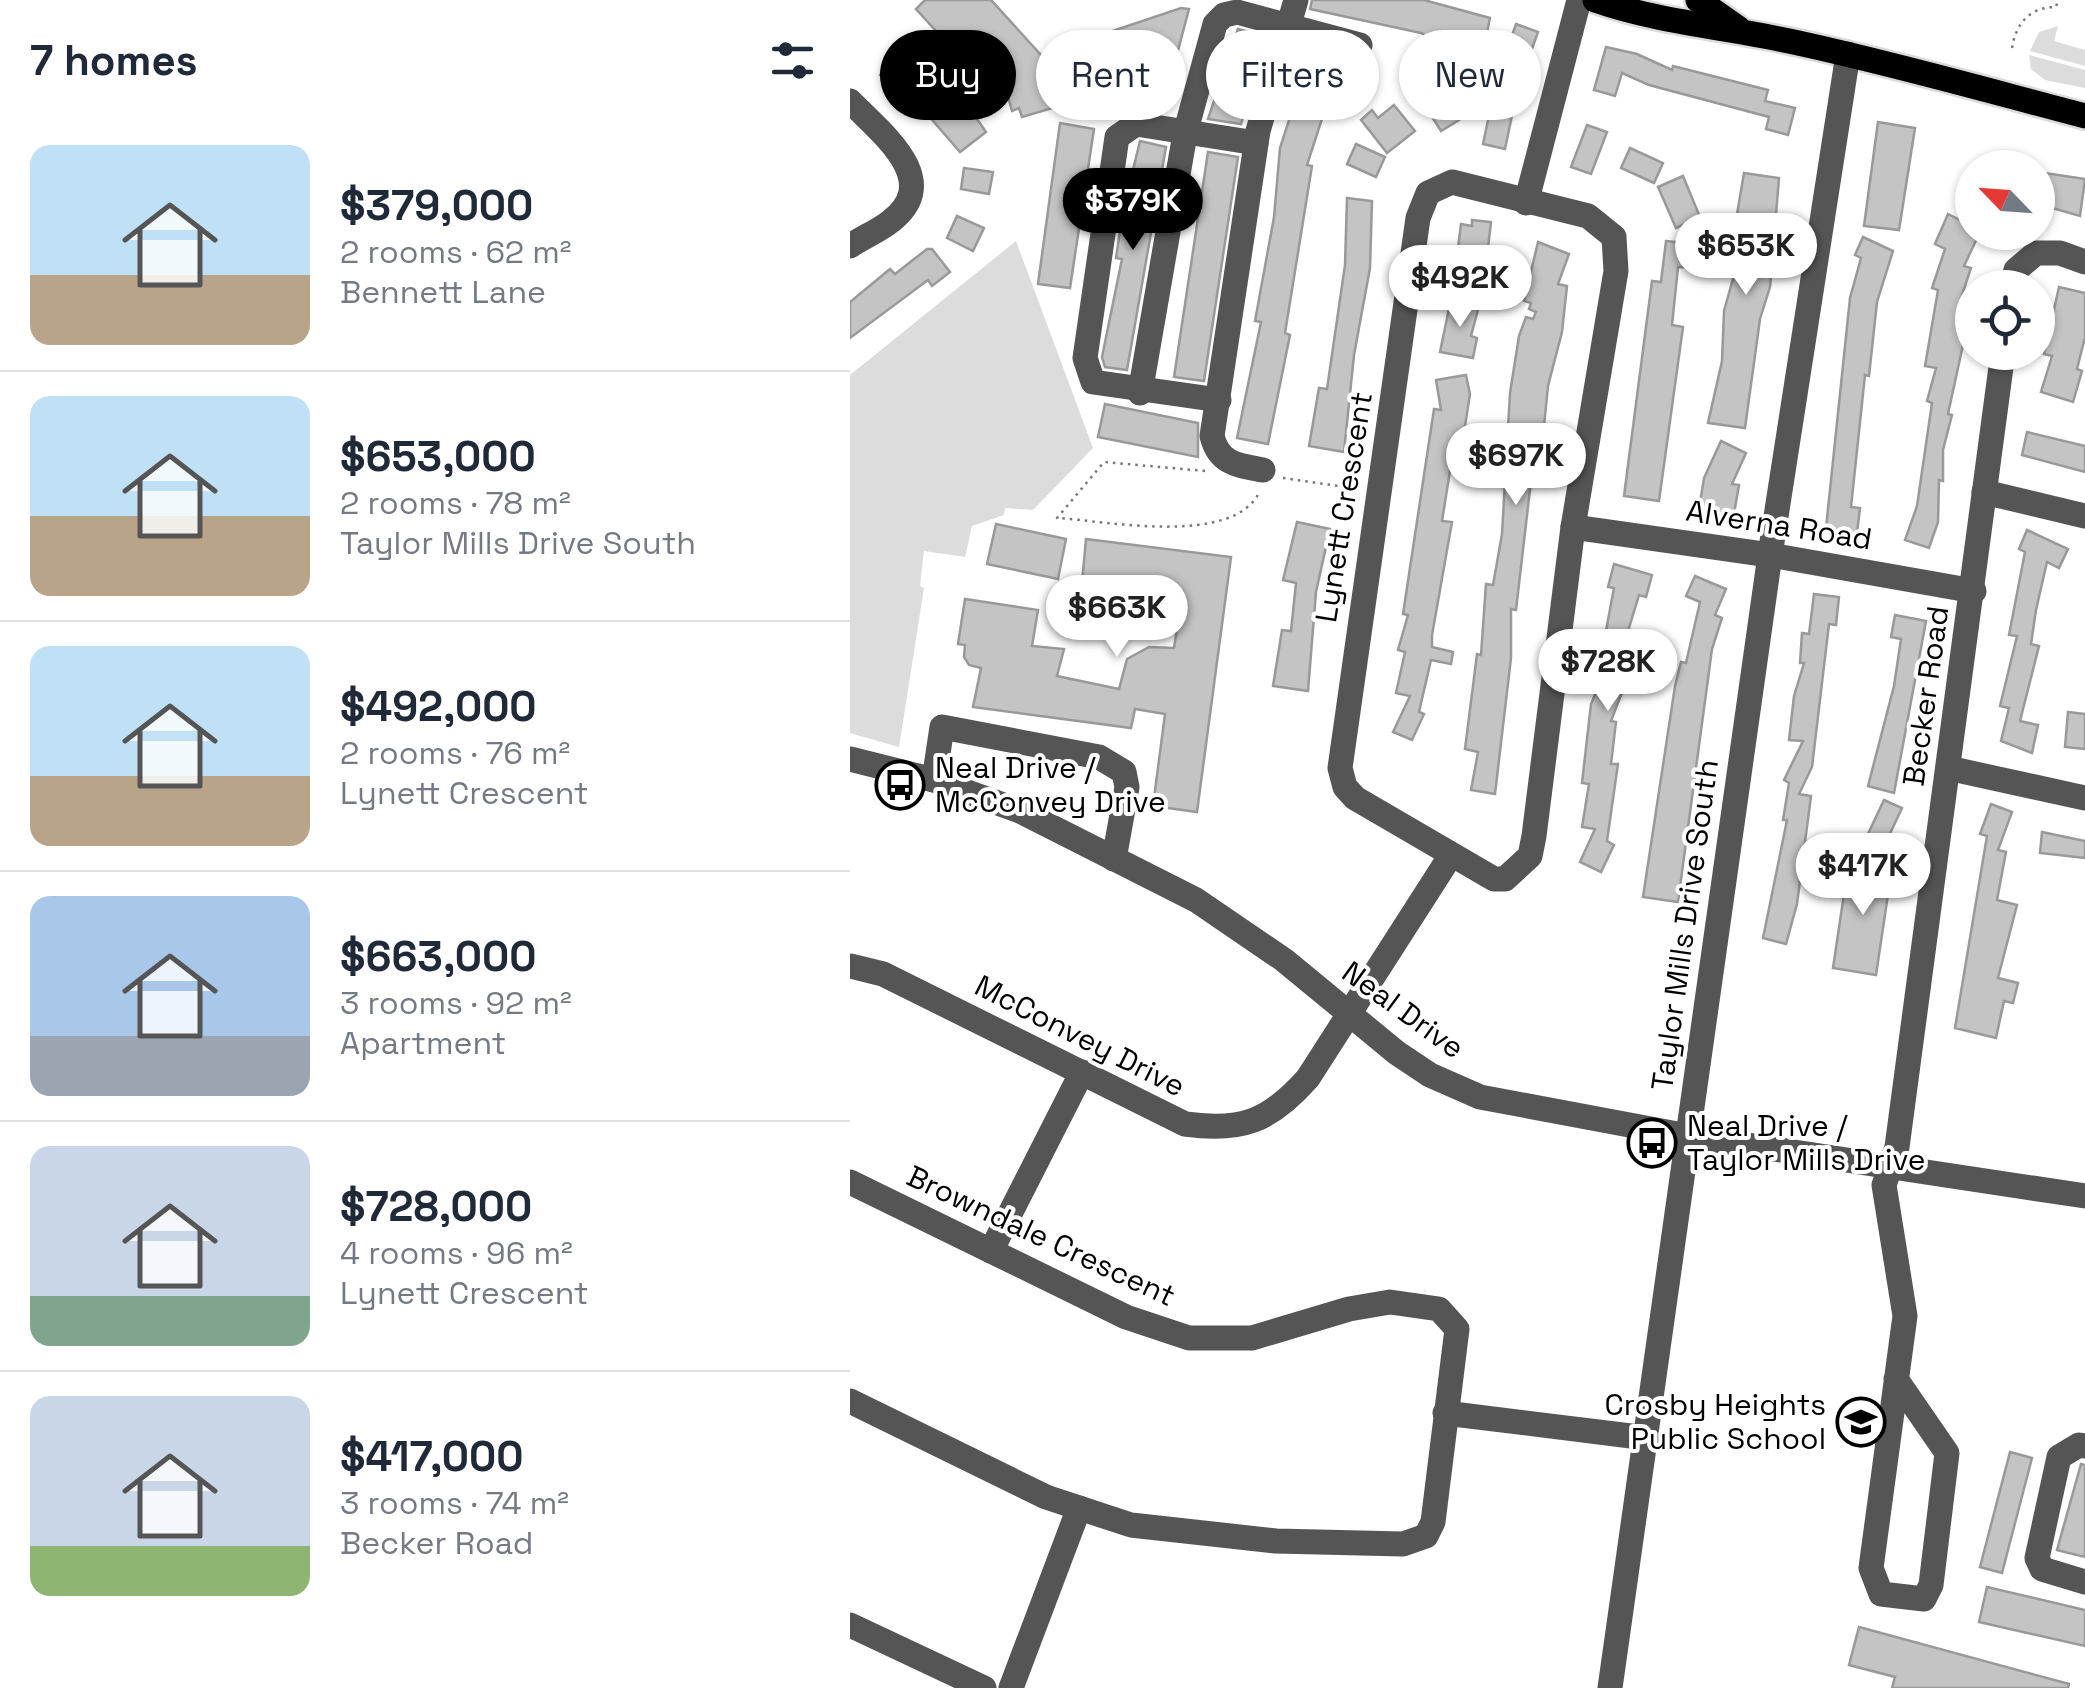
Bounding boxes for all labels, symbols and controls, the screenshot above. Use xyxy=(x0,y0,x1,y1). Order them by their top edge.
chip: Buy xyxy=(880,30,1016,120)
chip: Rent xyxy=(1036,30,1186,120)
chip: Filters xyxy=(1206,30,1379,120)
chip: New xyxy=(1399,30,1541,120)
icon: filters xyxy=(765,33,820,88)
text: 7 homes xyxy=(30,34,198,87)
north arrow xyxy=(1955,150,2055,250)
map controls xyxy=(1955,150,2055,370)
pin: $379K xyxy=(1063,168,1203,253)
text: $379,000 xyxy=(340,179,533,232)
text: $379K xyxy=(1085,180,1181,220)
icon: home xyxy=(110,185,230,305)
pin: $653K xyxy=(1676,213,1816,298)
text: $653K xyxy=(1697,225,1795,265)
text: 2 rooms · 62 m² xyxy=(340,232,572,272)
pin: $492K xyxy=(1390,245,1530,330)
text: $492K xyxy=(1411,257,1509,297)
button: locate xyxy=(1955,270,2055,370)
text: Bennett Lane xyxy=(340,272,546,312)
street label: Lynett Crescent xyxy=(1306,389,1381,625)
pin: $697K xyxy=(1446,423,1586,508)
text: $653,000 xyxy=(340,430,536,483)
text: $697K xyxy=(1468,435,1564,475)
icon: home xyxy=(110,436,230,556)
text: 2 rooms · 78 m² xyxy=(340,483,571,523)
street label: Alverna Road xyxy=(1683,491,1875,558)
text: Taylor Mills Drive South xyxy=(340,523,696,563)
pin: $663K xyxy=(1047,575,1187,660)
text: $663K xyxy=(1068,587,1166,627)
street label: Becker Road xyxy=(1894,603,1957,788)
pin: $728K xyxy=(1538,629,1678,714)
text: $728K xyxy=(1560,641,1656,681)
text: $492,000 xyxy=(340,680,537,733)
icon: home xyxy=(110,686,230,806)
text: 2 rooms · 76 m² xyxy=(340,733,570,773)
place label: Neal Drive / McConvey Drive xyxy=(935,748,1166,821)
street label: Taylor Mills Drive South xyxy=(1642,757,1727,1093)
bus stop icon: Neal Drive / McConvey Drive xyxy=(874,759,926,811)
text: Lynett Crescent xyxy=(340,773,589,813)
pin: $417K xyxy=(1793,833,1933,918)
text: $417K xyxy=(1818,845,1908,885)
text: $663,000 xyxy=(340,930,536,983)
icon: home xyxy=(110,936,230,1056)
street label: Neal Drive xyxy=(1334,952,1472,1067)
street label: McConvey Drive xyxy=(969,966,1192,1105)
text: 3 rooms · 92 m² xyxy=(340,983,572,1023)
text: Apartment xyxy=(340,1023,506,1063)
place label: Neal Drive / Taylor Mills Drive xyxy=(1687,1106,1926,1179)
bus stop icon: Neal Drive / Taylor Mills Drive xyxy=(1626,1117,1678,1169)
street label: Browndale Crescent xyxy=(901,1156,1182,1315)
text: $728,000 xyxy=(340,1180,532,1233)
icon: home xyxy=(110,1186,230,1306)
text: 4 rooms · 96 m² xyxy=(340,1233,573,1273)
text: Lynett Crescent xyxy=(340,1273,589,1313)
place label: Crosby Heights Public School xyxy=(1605,1385,1826,1458)
school or university icon: Crosby Heights Public School xyxy=(1835,1396,1887,1448)
text: $417,000 xyxy=(340,1430,523,1483)
icon: home xyxy=(110,1436,230,1556)
text: 3 rooms · 74 m² xyxy=(340,1483,569,1523)
text: Becker Road xyxy=(340,1523,533,1563)

